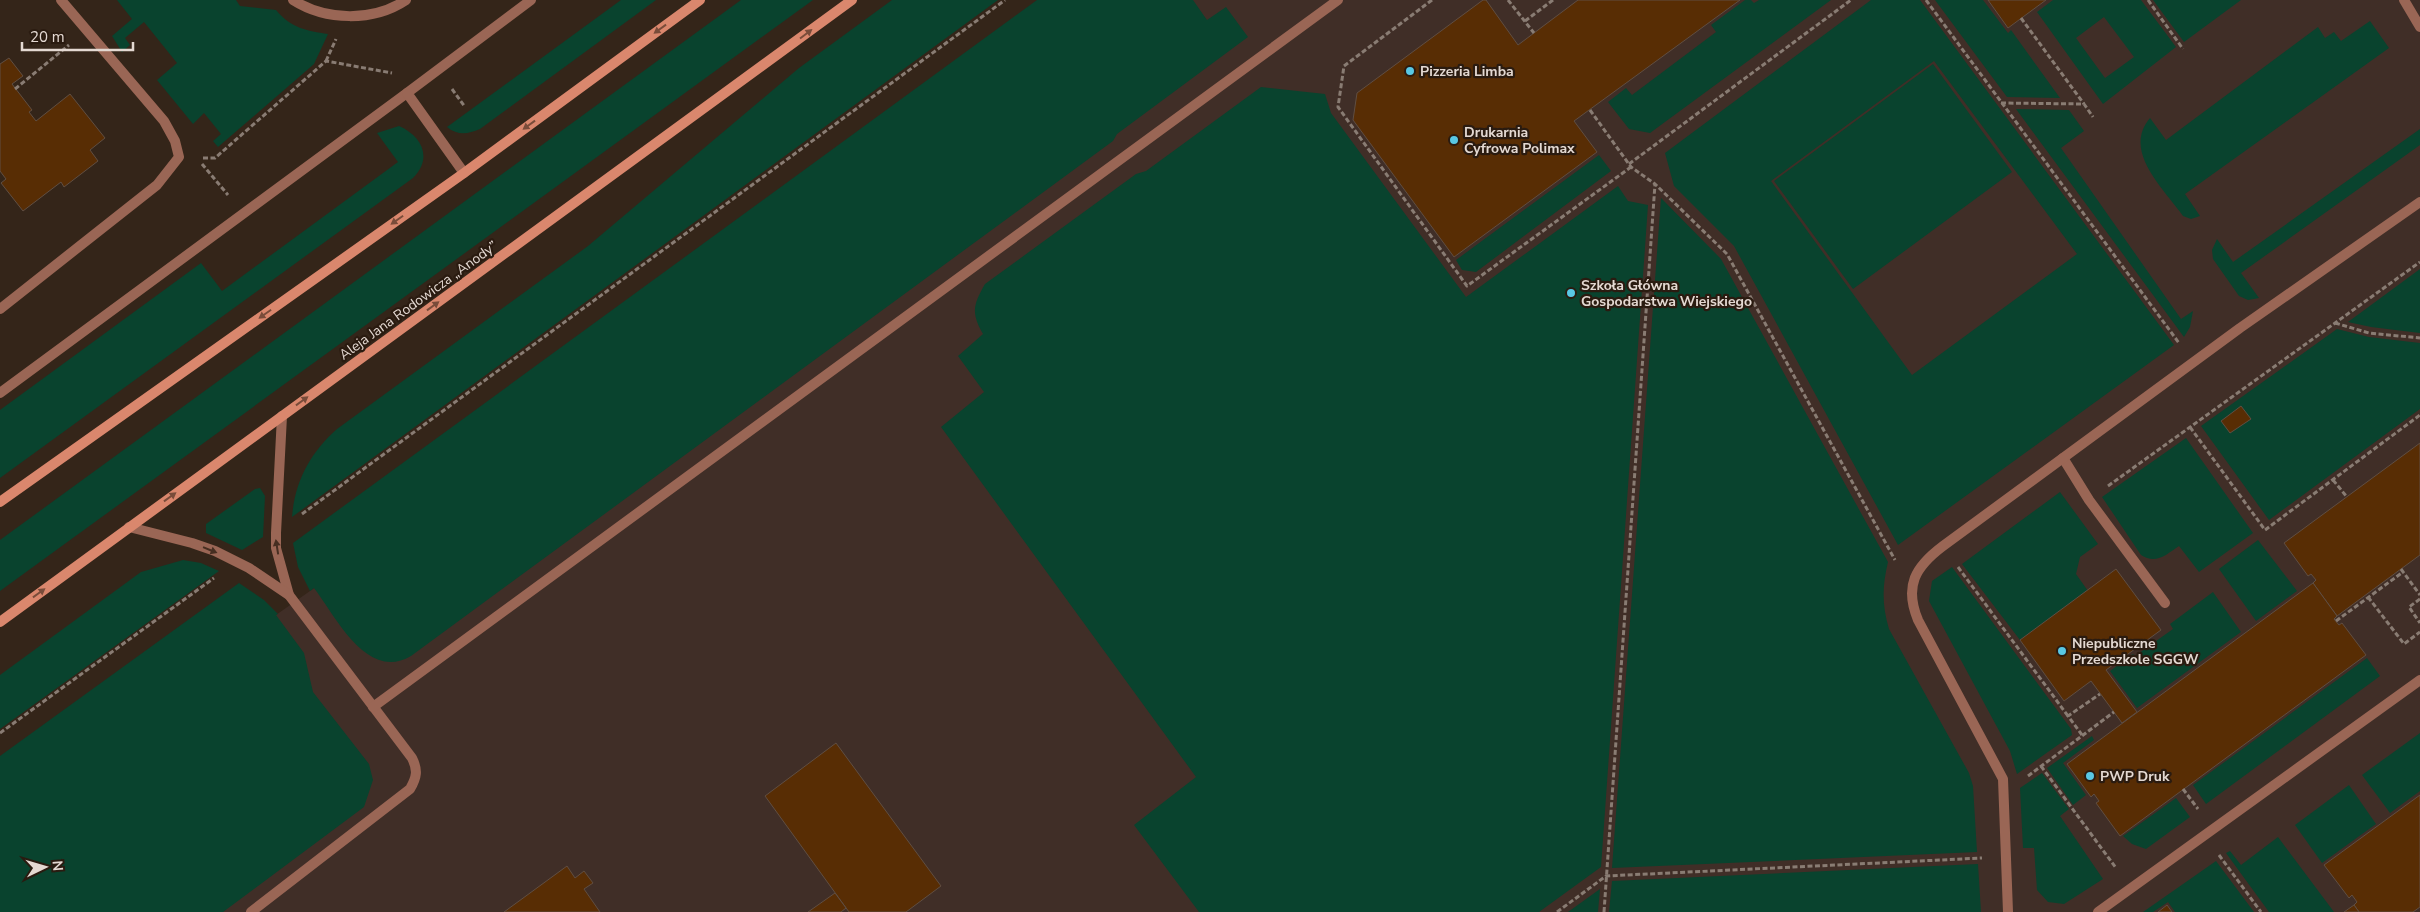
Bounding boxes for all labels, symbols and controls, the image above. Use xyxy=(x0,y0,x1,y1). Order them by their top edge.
scale bar xyxy=(22,20,134,52)
one-way arrow xyxy=(653,24,667,34)
text: 20 m xyxy=(30,27,65,47)
one-way arrow xyxy=(799,29,813,39)
place label: Pizzeria Limba xyxy=(1420,62,1514,81)
marker: Pizzeria Limba xyxy=(1404,65,1416,77)
one-way arrow xyxy=(522,120,536,130)
place label: Drukarnia Cyfrowa Polimax xyxy=(1464,123,1575,158)
marker: Drukarnia Cyfrowa Polimax xyxy=(1448,134,1460,146)
one-way arrow xyxy=(391,215,404,225)
street label: Aleja Jana Rodowicza „Anody” xyxy=(335,236,501,364)
place label: Szkoła Główna Gospodarstwa Wiejskiego xyxy=(1581,276,1752,311)
marker: Szkoła Główna Gospodarstwa Wiejskiego xyxy=(1565,287,1577,299)
one-way arrow xyxy=(426,301,440,311)
one-way arrow xyxy=(258,309,272,319)
one-way arrow xyxy=(295,396,308,407)
one-way arrow xyxy=(164,492,177,502)
one-way arrow xyxy=(273,539,281,555)
one-way arrow xyxy=(203,546,217,554)
one-way arrow xyxy=(32,588,46,598)
place label: Niepubliczne Przedszkole SGGW xyxy=(2072,634,2199,669)
marker: Niepubliczne Przedszkole SGGW xyxy=(2056,645,2068,657)
place label: PWP Druk xyxy=(2100,767,2170,786)
marker: PWP Druk xyxy=(2084,770,2096,782)
north arrow xyxy=(20,842,70,892)
text: N xyxy=(48,860,67,872)

